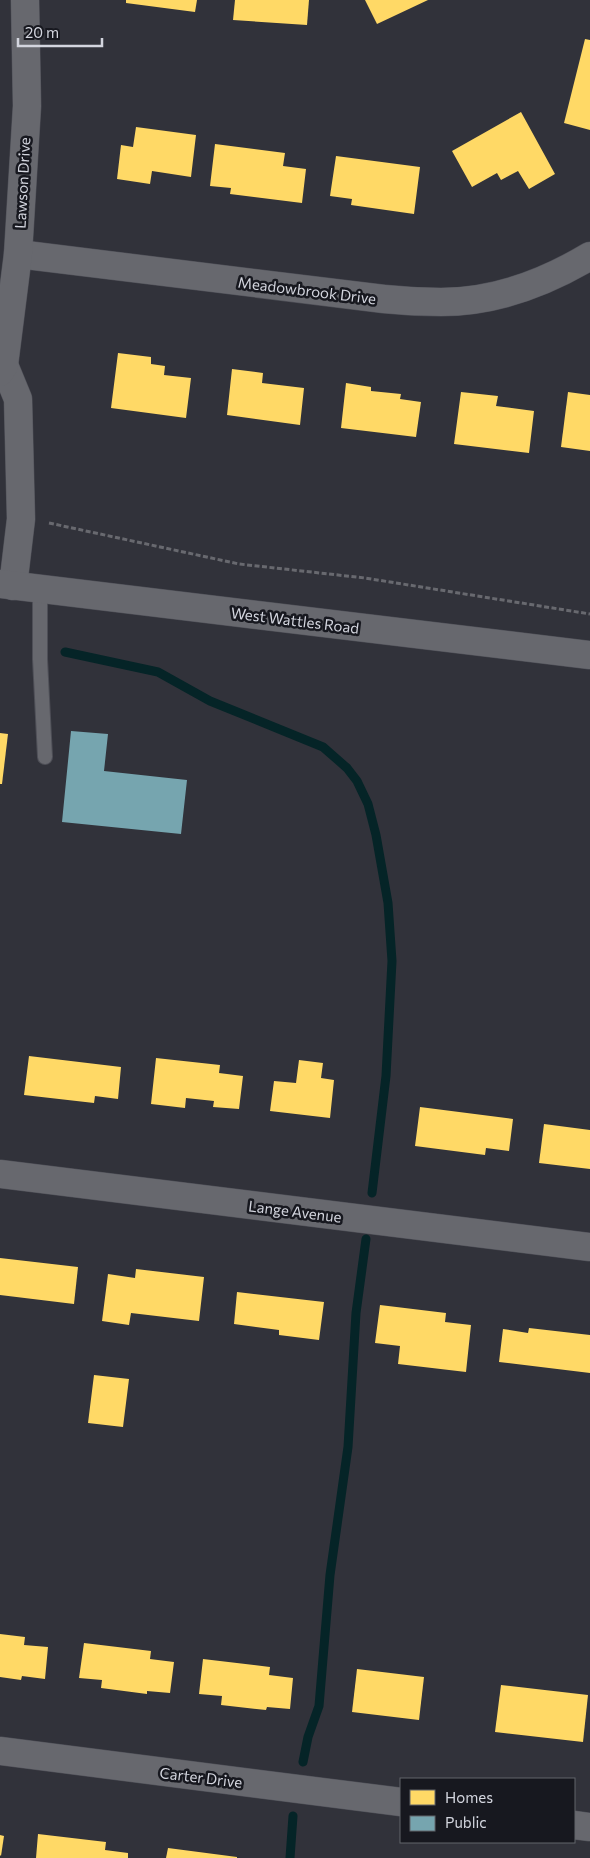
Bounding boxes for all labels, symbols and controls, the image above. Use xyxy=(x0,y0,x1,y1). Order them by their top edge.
scale bar xyxy=(18,15,101,47)
text: 20 m xyxy=(25,23,59,41)
street label: Lawson Drive xyxy=(11,137,33,229)
street label: Meadowbrook Drive xyxy=(237,273,377,307)
street label: West Wattles Road xyxy=(230,603,360,637)
street label: Lange Avenue xyxy=(247,1196,343,1226)
street label: Carter Drive xyxy=(159,1763,243,1791)
legend xyxy=(400,1778,575,1843)
text: Homes xyxy=(445,1788,493,1806)
text: Public xyxy=(445,1813,487,1831)

